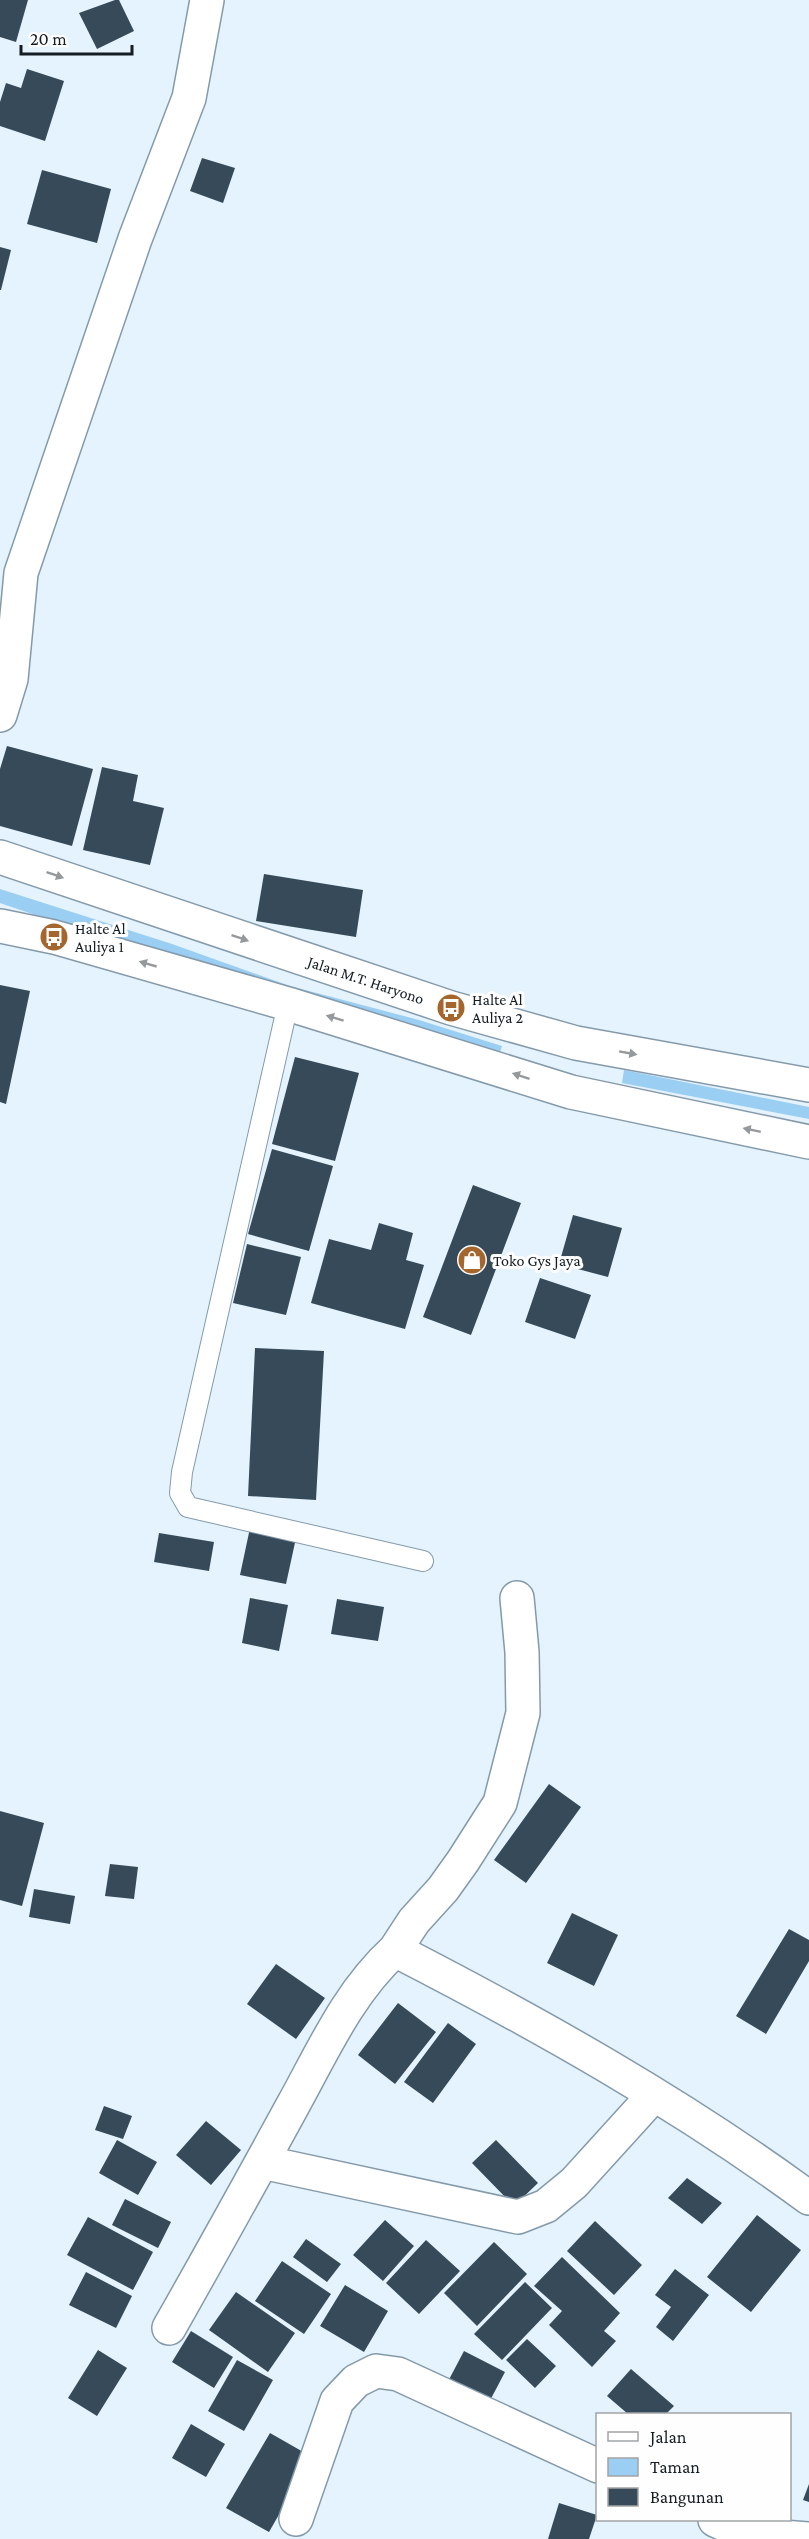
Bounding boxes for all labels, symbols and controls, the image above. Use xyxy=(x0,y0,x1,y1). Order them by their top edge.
scale bar xyxy=(21,18,132,56)
text: 20 m xyxy=(30,29,67,49)
one-way arrow xyxy=(46,871,64,881)
place label: Halte Al Auliya 1 xyxy=(75,920,126,956)
bus stop icon: Halte Al Auliya 1 xyxy=(38,921,70,953)
one-way arrow xyxy=(231,933,249,943)
street label: Jalan M.T. Haryono xyxy=(303,952,426,1007)
one-way arrow xyxy=(139,959,157,968)
place label: Halte Al Auliya 2 xyxy=(472,991,523,1027)
bus stop icon: Halte Al Auliya 2 xyxy=(435,992,467,1024)
one-way arrow xyxy=(326,1013,344,1023)
one-way arrow xyxy=(619,1049,638,1058)
one-way arrow xyxy=(512,1071,530,1080)
one-way arrow xyxy=(742,1125,761,1134)
shop icon: Toko Gys Jaya xyxy=(456,1244,488,1276)
place label: Toko Gys Jaya xyxy=(493,1252,581,1270)
legend xyxy=(596,2413,791,2521)
text: Jalan xyxy=(648,2427,687,2447)
text: Taman xyxy=(650,2457,700,2477)
text: Bangunan xyxy=(650,2487,724,2507)

